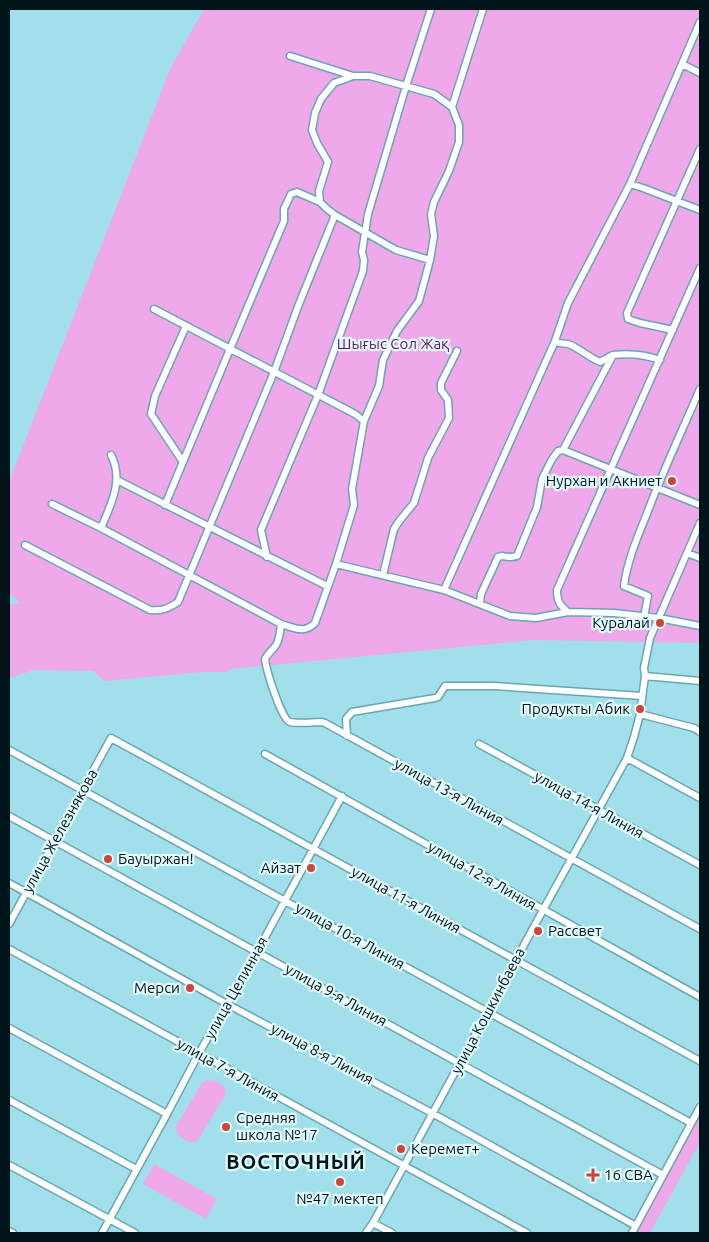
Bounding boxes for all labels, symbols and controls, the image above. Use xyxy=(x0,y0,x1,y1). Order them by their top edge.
park label: Шығыс Сол Жақ xyxy=(337,335,449,352)
place label: Нурхан и Акниет xyxy=(546,472,662,489)
marker: Нурхан и Акниет xyxy=(666,475,678,487)
place label: Куралай xyxy=(592,614,650,631)
marker: Куралай xyxy=(654,617,666,629)
place label: Продукты Абик xyxy=(522,700,630,717)
marker: Продукты Абик xyxy=(634,703,646,715)
street label: улица 13-я Линия xyxy=(392,754,507,829)
street label: улица Железнякова xyxy=(18,766,101,896)
street label: улица 14-я Линия xyxy=(532,767,647,842)
street label: улица 12-я Линия xyxy=(425,838,539,913)
place label: Бауыржан! xyxy=(118,850,194,867)
marker: Бауыржан! xyxy=(102,853,114,865)
place label: Айзат xyxy=(261,859,301,876)
marker: Айзат xyxy=(305,862,317,874)
street label: улица 11-я Линия xyxy=(349,862,464,937)
street label: улица 10-я Линия xyxy=(293,898,408,973)
place label: Рассвет xyxy=(548,922,602,939)
marker: Рассвет xyxy=(532,925,544,937)
street label: улица Целинная xyxy=(200,934,271,1042)
street label: улица Кошкинбаева xyxy=(447,945,528,1077)
street label: улица 9-я Линия xyxy=(282,960,390,1030)
place label: Мерси xyxy=(134,979,180,996)
marker: Мерси xyxy=(184,982,196,994)
street label: улица 8-я Линия xyxy=(268,1019,376,1088)
street label: улица 7-я Линия xyxy=(174,1035,282,1105)
place label: Средняя школа №17 xyxy=(236,1109,318,1143)
marker: Средняя школа №17 xyxy=(220,1121,232,1133)
place label: Керемет+ xyxy=(411,1140,480,1157)
marker: Керемет+ xyxy=(395,1143,407,1155)
district label: ВОСТОЧНЫЙ xyxy=(226,1150,366,1173)
place label: 16 СВА xyxy=(604,1166,653,1183)
marker: 16 СВА xyxy=(586,1168,600,1182)
marker: №47 мектеп xyxy=(334,1176,346,1188)
place label: №47 мектеп xyxy=(296,1190,384,1207)

